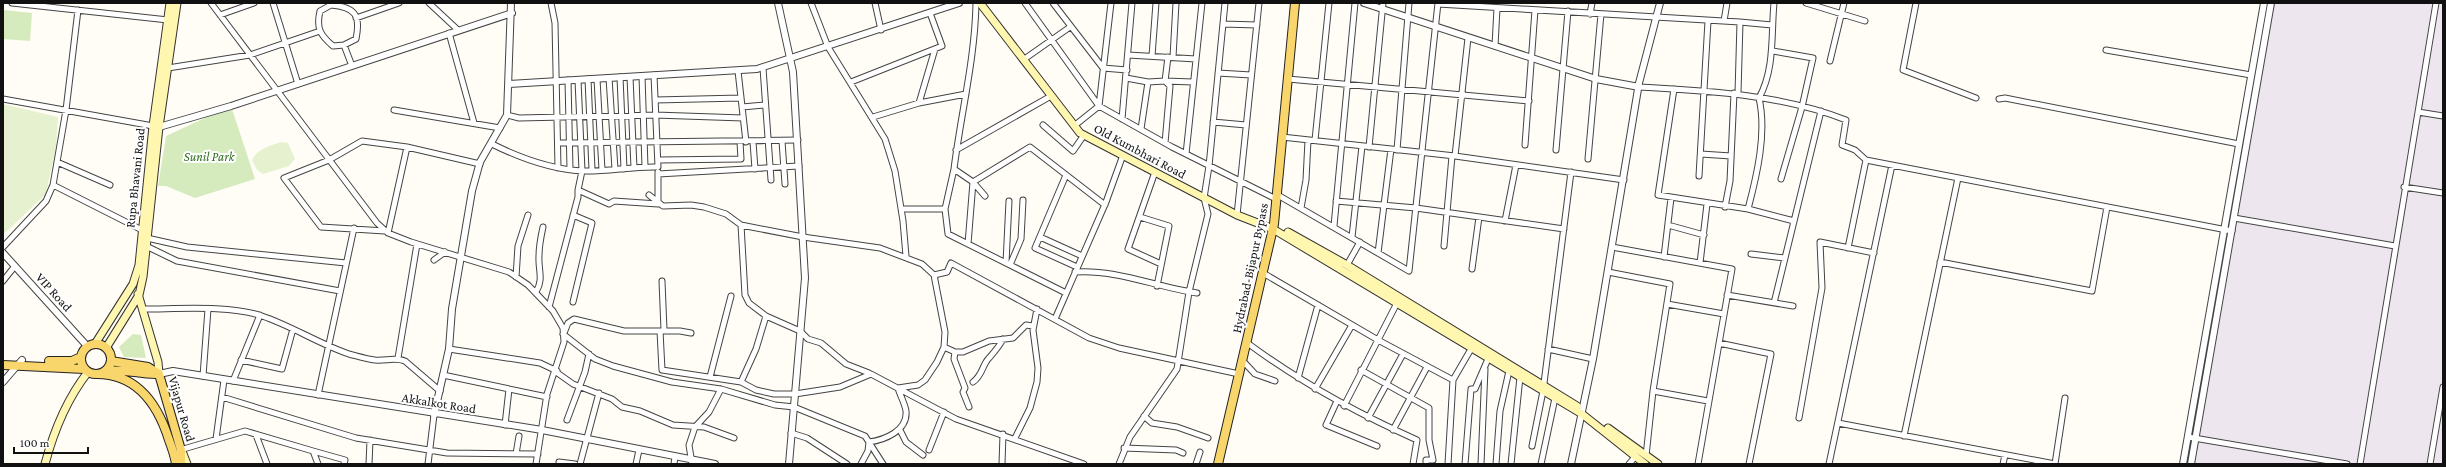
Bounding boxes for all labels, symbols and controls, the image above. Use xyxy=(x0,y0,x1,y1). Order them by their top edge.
street label: Old Kumbhari Road xyxy=(1091,120,1189,182)
street label: Rupa Bhavani Road xyxy=(122,127,148,229)
park label: Sunil Park xyxy=(184,149,236,164)
street label: Hydrabad-Bijapur Bypass xyxy=(1229,202,1272,335)
street label: VIP Road xyxy=(33,270,75,314)
street label: Vijapur Road xyxy=(165,375,198,444)
street label: Akkalkot Road xyxy=(401,390,477,416)
scale bar xyxy=(14,429,88,455)
text: 100 m xyxy=(20,436,50,450)

